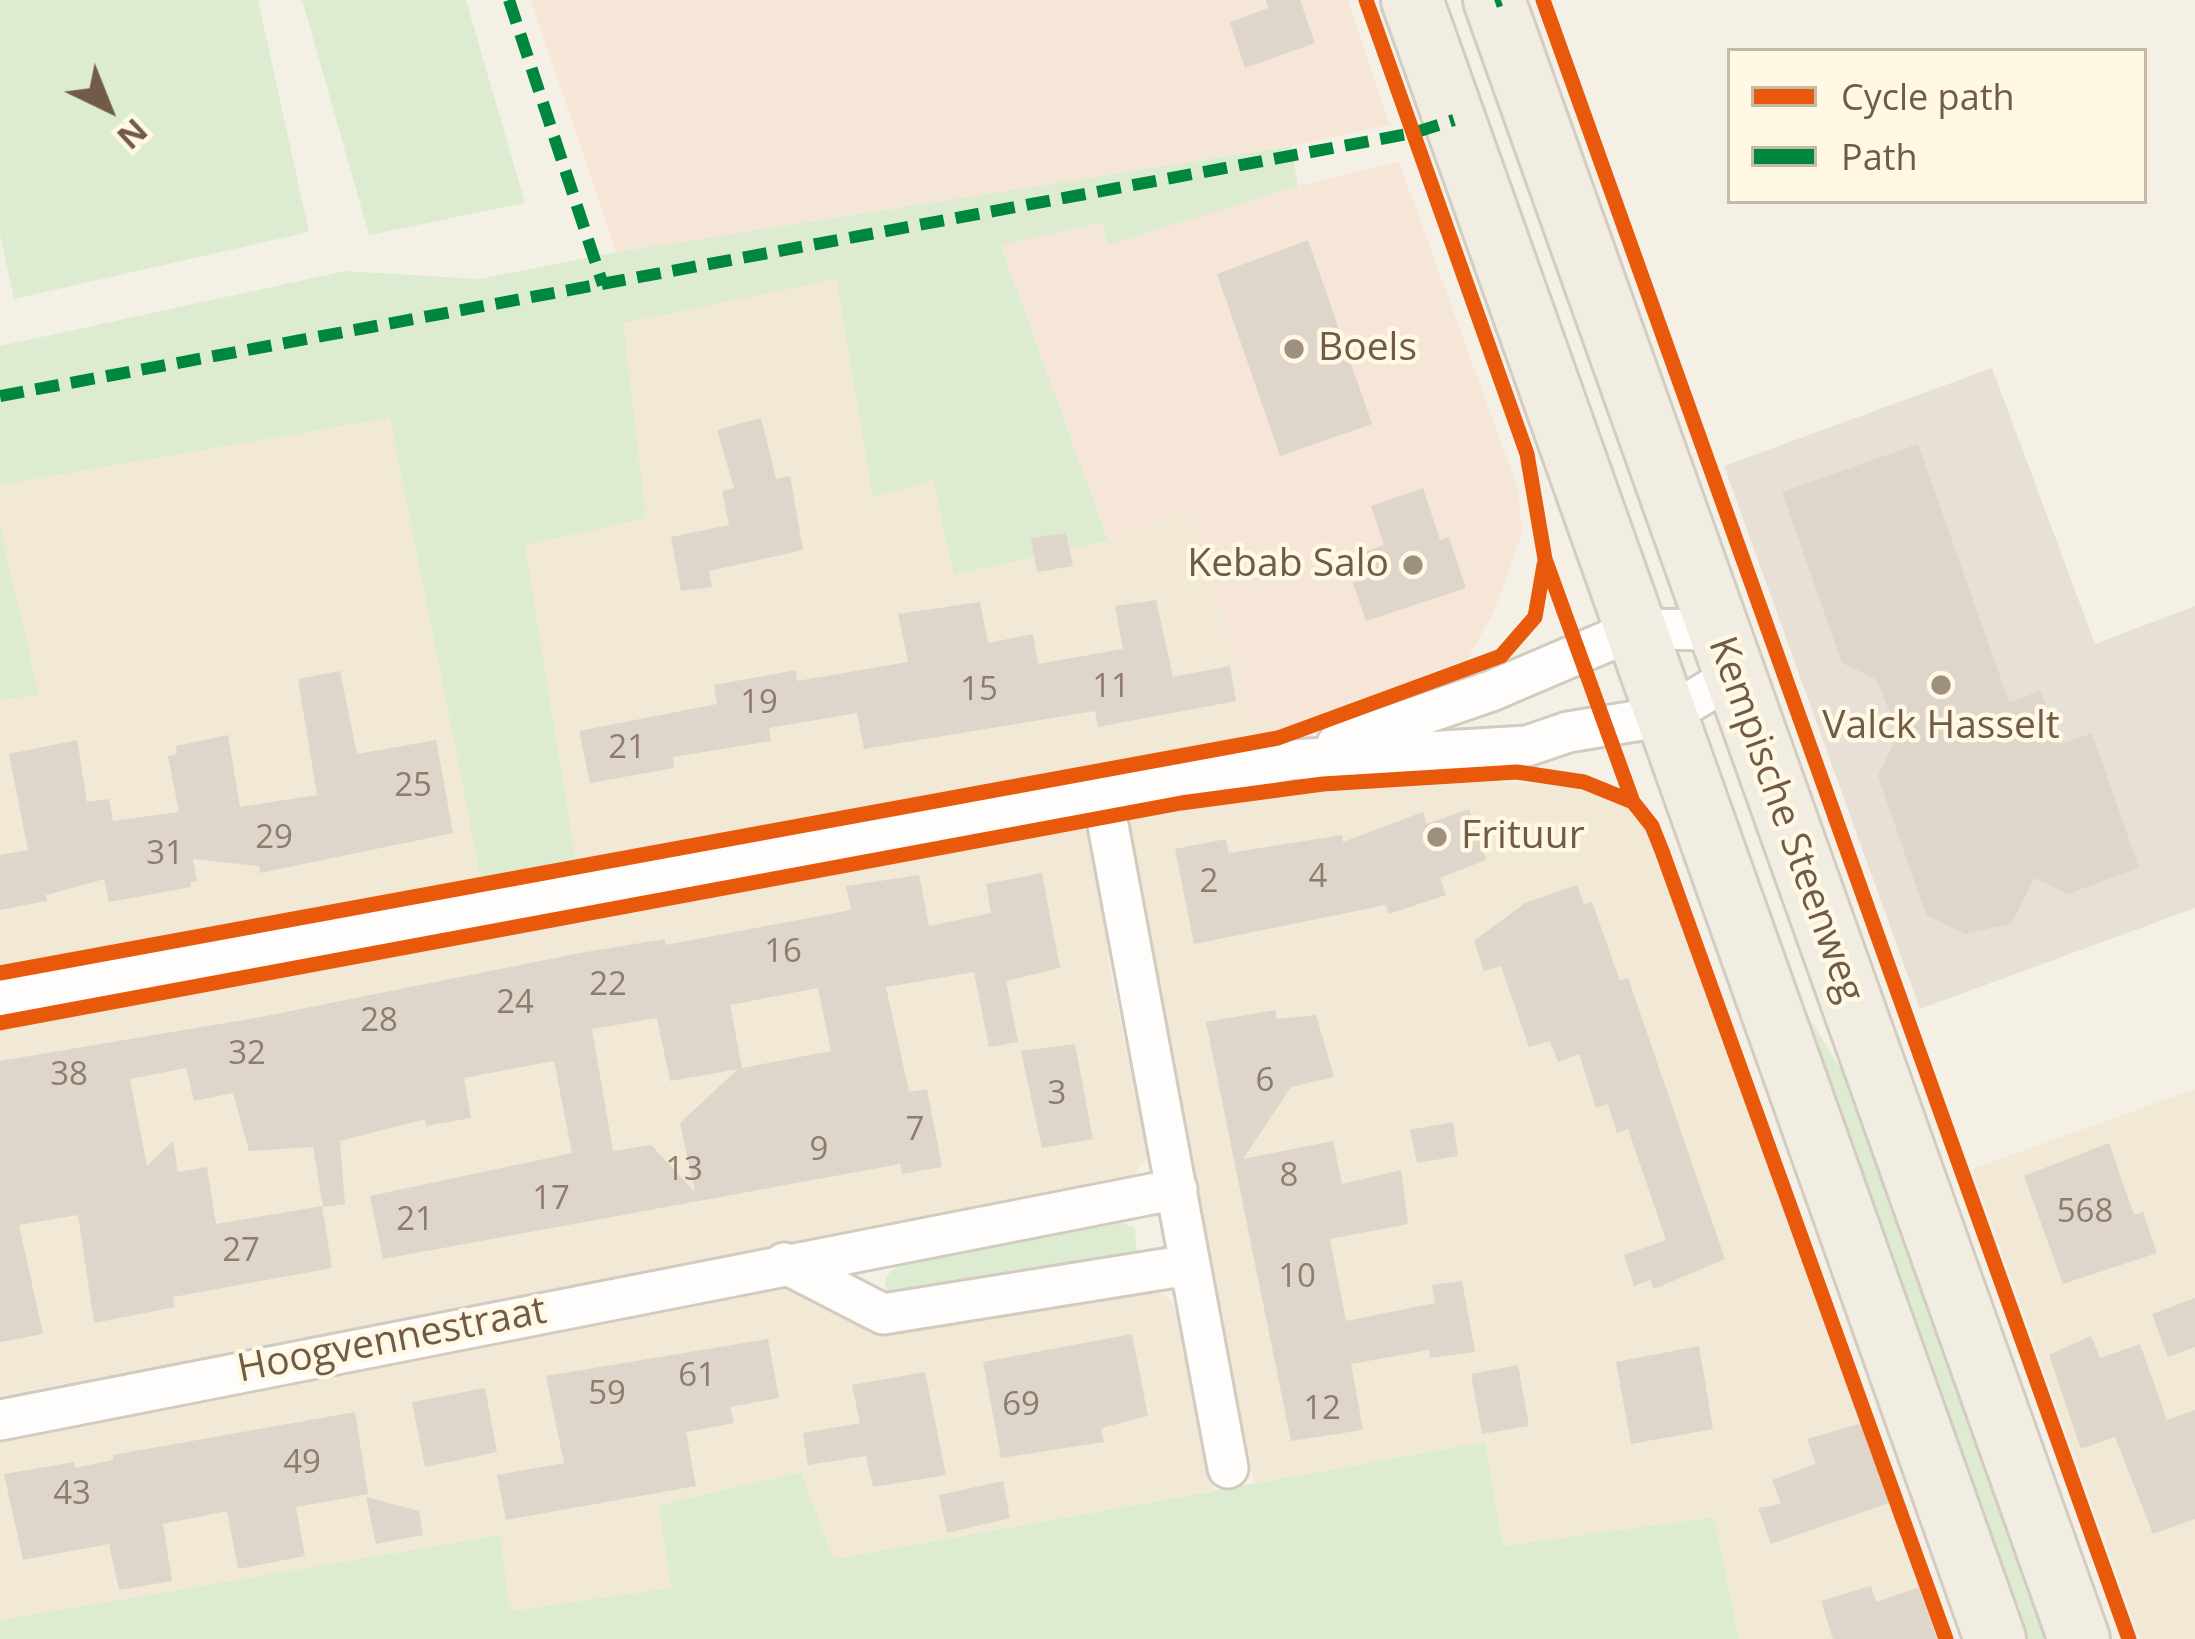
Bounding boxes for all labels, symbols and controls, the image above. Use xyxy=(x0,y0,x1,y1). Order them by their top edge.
north arrow xyxy=(48,48,168,168)
legend xyxy=(1727,48,2147,204)
text: Cycle path xyxy=(1841,72,2015,121)
text: N xyxy=(108,109,158,160)
text: Path xyxy=(1841,132,1918,181)
place label: Boels xyxy=(1318,326,1417,372)
marker: Boels xyxy=(1281,336,1307,362)
place label: Kebab Salo xyxy=(1187,542,1389,588)
marker: Kebab Salo xyxy=(1400,552,1426,578)
street label: Kempische Steenweg xyxy=(1697,631,1873,1009)
house number: 11 xyxy=(1092,668,1130,708)
house number: 15 xyxy=(960,671,998,711)
marker: Valck Hasselt xyxy=(1928,672,1954,698)
house number: 19 xyxy=(740,684,778,724)
place label: Valck Hasselt xyxy=(1822,704,2060,750)
house number: 21 xyxy=(608,729,646,769)
house number: 25 xyxy=(394,767,432,807)
place label: Frituur xyxy=(1461,814,1585,860)
house number: 29 xyxy=(255,819,293,859)
marker: Frituur xyxy=(1424,824,1450,850)
house number: 31 xyxy=(146,835,184,875)
house number: 4 xyxy=(1309,858,1327,898)
house number: 2 xyxy=(1200,863,1218,903)
house number: 16 xyxy=(764,933,802,973)
house number: 22 xyxy=(589,966,627,1006)
house number: 24 xyxy=(496,984,534,1024)
house number: 28 xyxy=(360,1002,398,1042)
house number: 32 xyxy=(228,1035,266,1075)
house number: 38 xyxy=(50,1056,88,1096)
house number: 6 xyxy=(1256,1062,1274,1102)
house number: 3 xyxy=(1048,1075,1066,1115)
house number: 7 xyxy=(906,1111,924,1151)
house number: 9 xyxy=(810,1131,828,1171)
house number: 13 xyxy=(665,1151,703,1191)
house number: 8 xyxy=(1280,1157,1298,1197)
house number: 17 xyxy=(532,1180,570,1220)
house number: 568 xyxy=(2057,1193,2113,1233)
house number: 21 xyxy=(396,1201,434,1241)
house number: 27 xyxy=(222,1232,260,1272)
house number: 10 xyxy=(1278,1258,1316,1298)
street label: Hoogvennestraat xyxy=(234,1288,550,1394)
house number: 61 xyxy=(678,1357,716,1397)
house number: 59 xyxy=(588,1375,626,1415)
house number: 69 xyxy=(1002,1386,1040,1426)
house number: 12 xyxy=(1303,1390,1341,1430)
house number: 49 xyxy=(283,1444,321,1484)
house number: 43 xyxy=(53,1475,91,1515)

